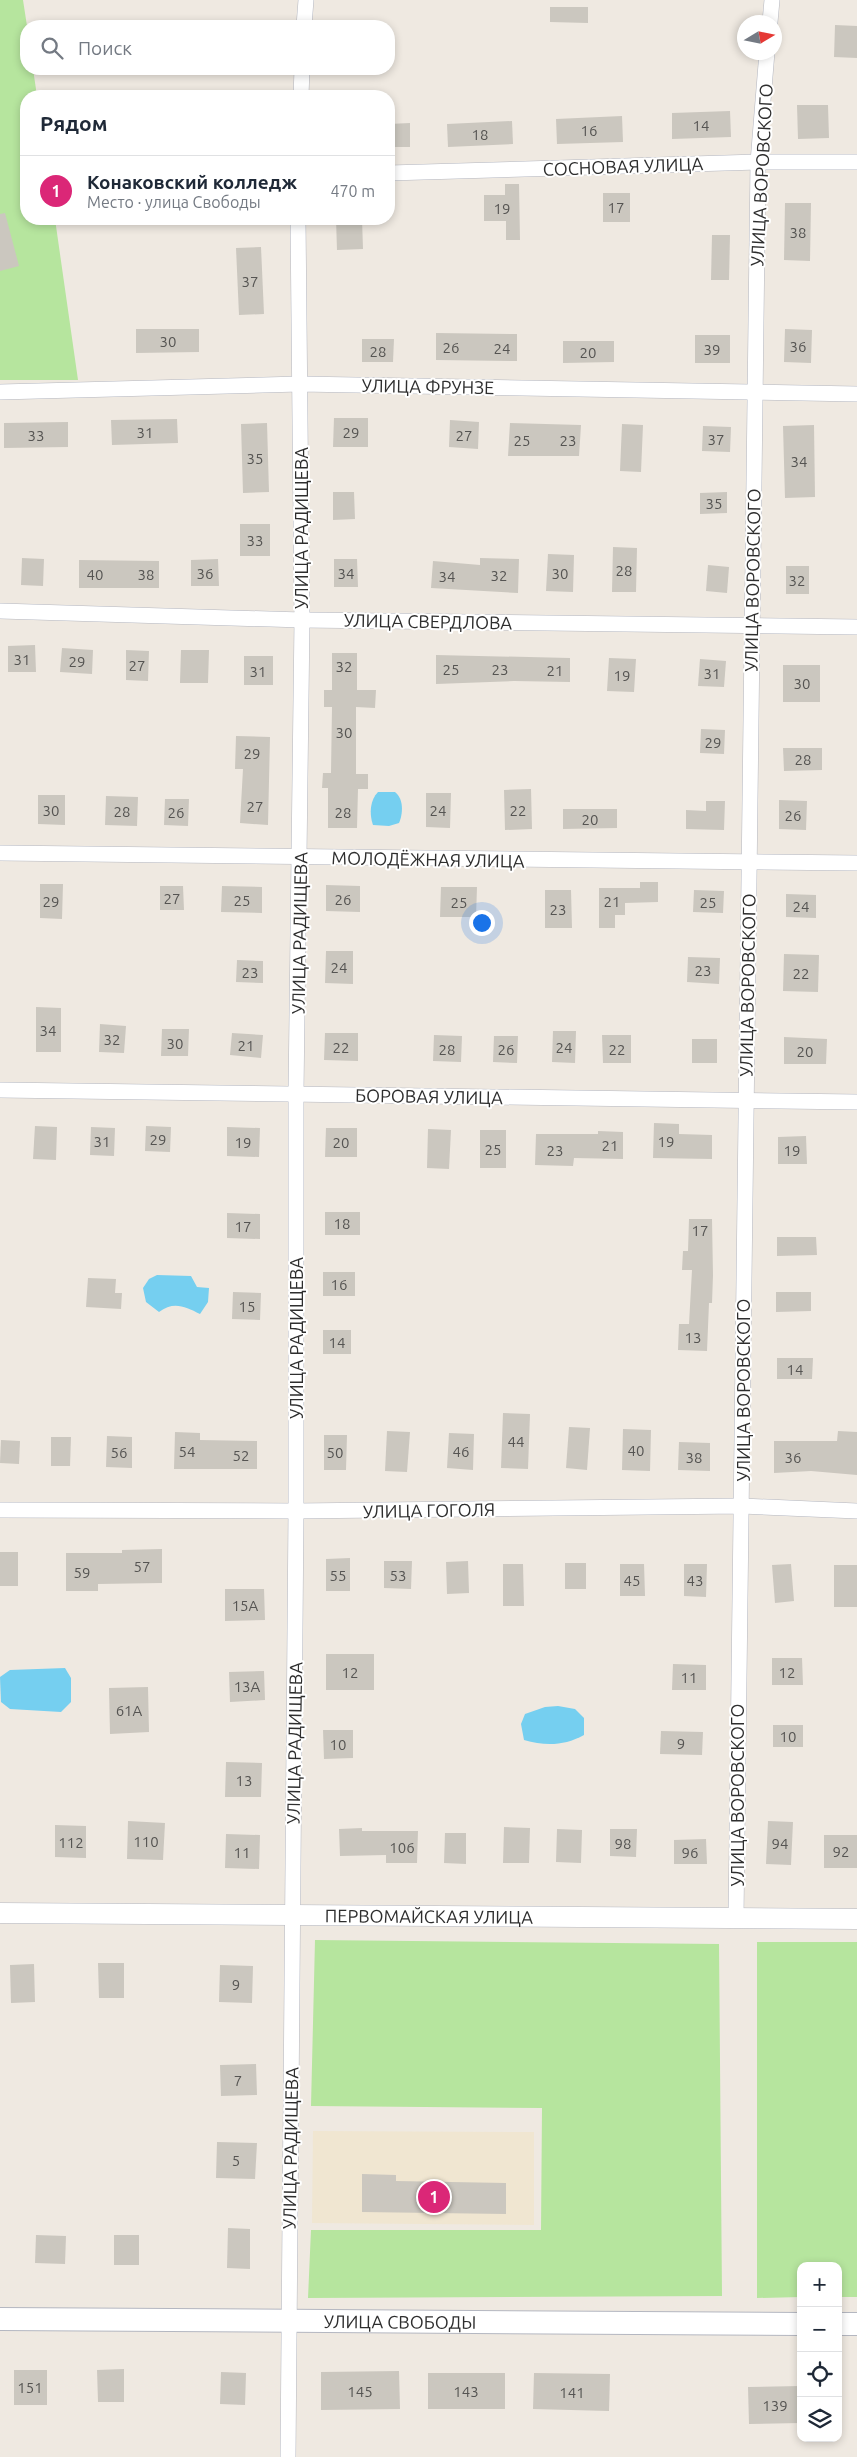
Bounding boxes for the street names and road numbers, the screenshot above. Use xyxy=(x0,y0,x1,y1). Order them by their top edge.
street label: УЛИЦА ВОРОВСКОГО xyxy=(746,83,776,267)
street label: СОСНОВАЯ УЛИЦА xyxy=(542,153,704,179)
street label: УЛИЦА ФРУНЗЕ xyxy=(362,375,494,397)
street label: УЛИЦА РАДИЩЕВА xyxy=(291,447,311,609)
street label: УЛИЦА ВОРОВСКОГО xyxy=(740,488,764,672)
street label: УЛИЦА СВЕРДЛОВА xyxy=(344,610,513,632)
street label: МОЛОДЁЖНАЯ УЛИЦА xyxy=(331,847,525,871)
street label: УЛИЦА РАДИЩЕВА xyxy=(288,852,310,1014)
street label: УЛИЦА ВОРОВСКОГО xyxy=(735,893,759,1077)
street label: БОРОВАЯ УЛИЦА xyxy=(355,1085,503,1107)
street label: УЛИЦА РАДИЩЕВА xyxy=(286,1257,306,1419)
street label: УЛИЦА ВОРОВСКОГО xyxy=(733,1298,753,1482)
street label: УЛИЦА ГОГОЛЯ xyxy=(363,1499,495,1521)
street label: УЛИЦА РАДИЩЕВА xyxy=(283,1662,305,1824)
street label: УЛИЦА ВОРОВСКОГО xyxy=(727,1703,747,1887)
street label: ПЕРВОМАЙСКАЯ УЛИЦА xyxy=(325,1905,533,1927)
street label: УЛИЦА РАДИЩЕВА xyxy=(279,2067,301,2229)
street label: УЛИЦА СВОБОДЫ xyxy=(324,2311,476,2332)

